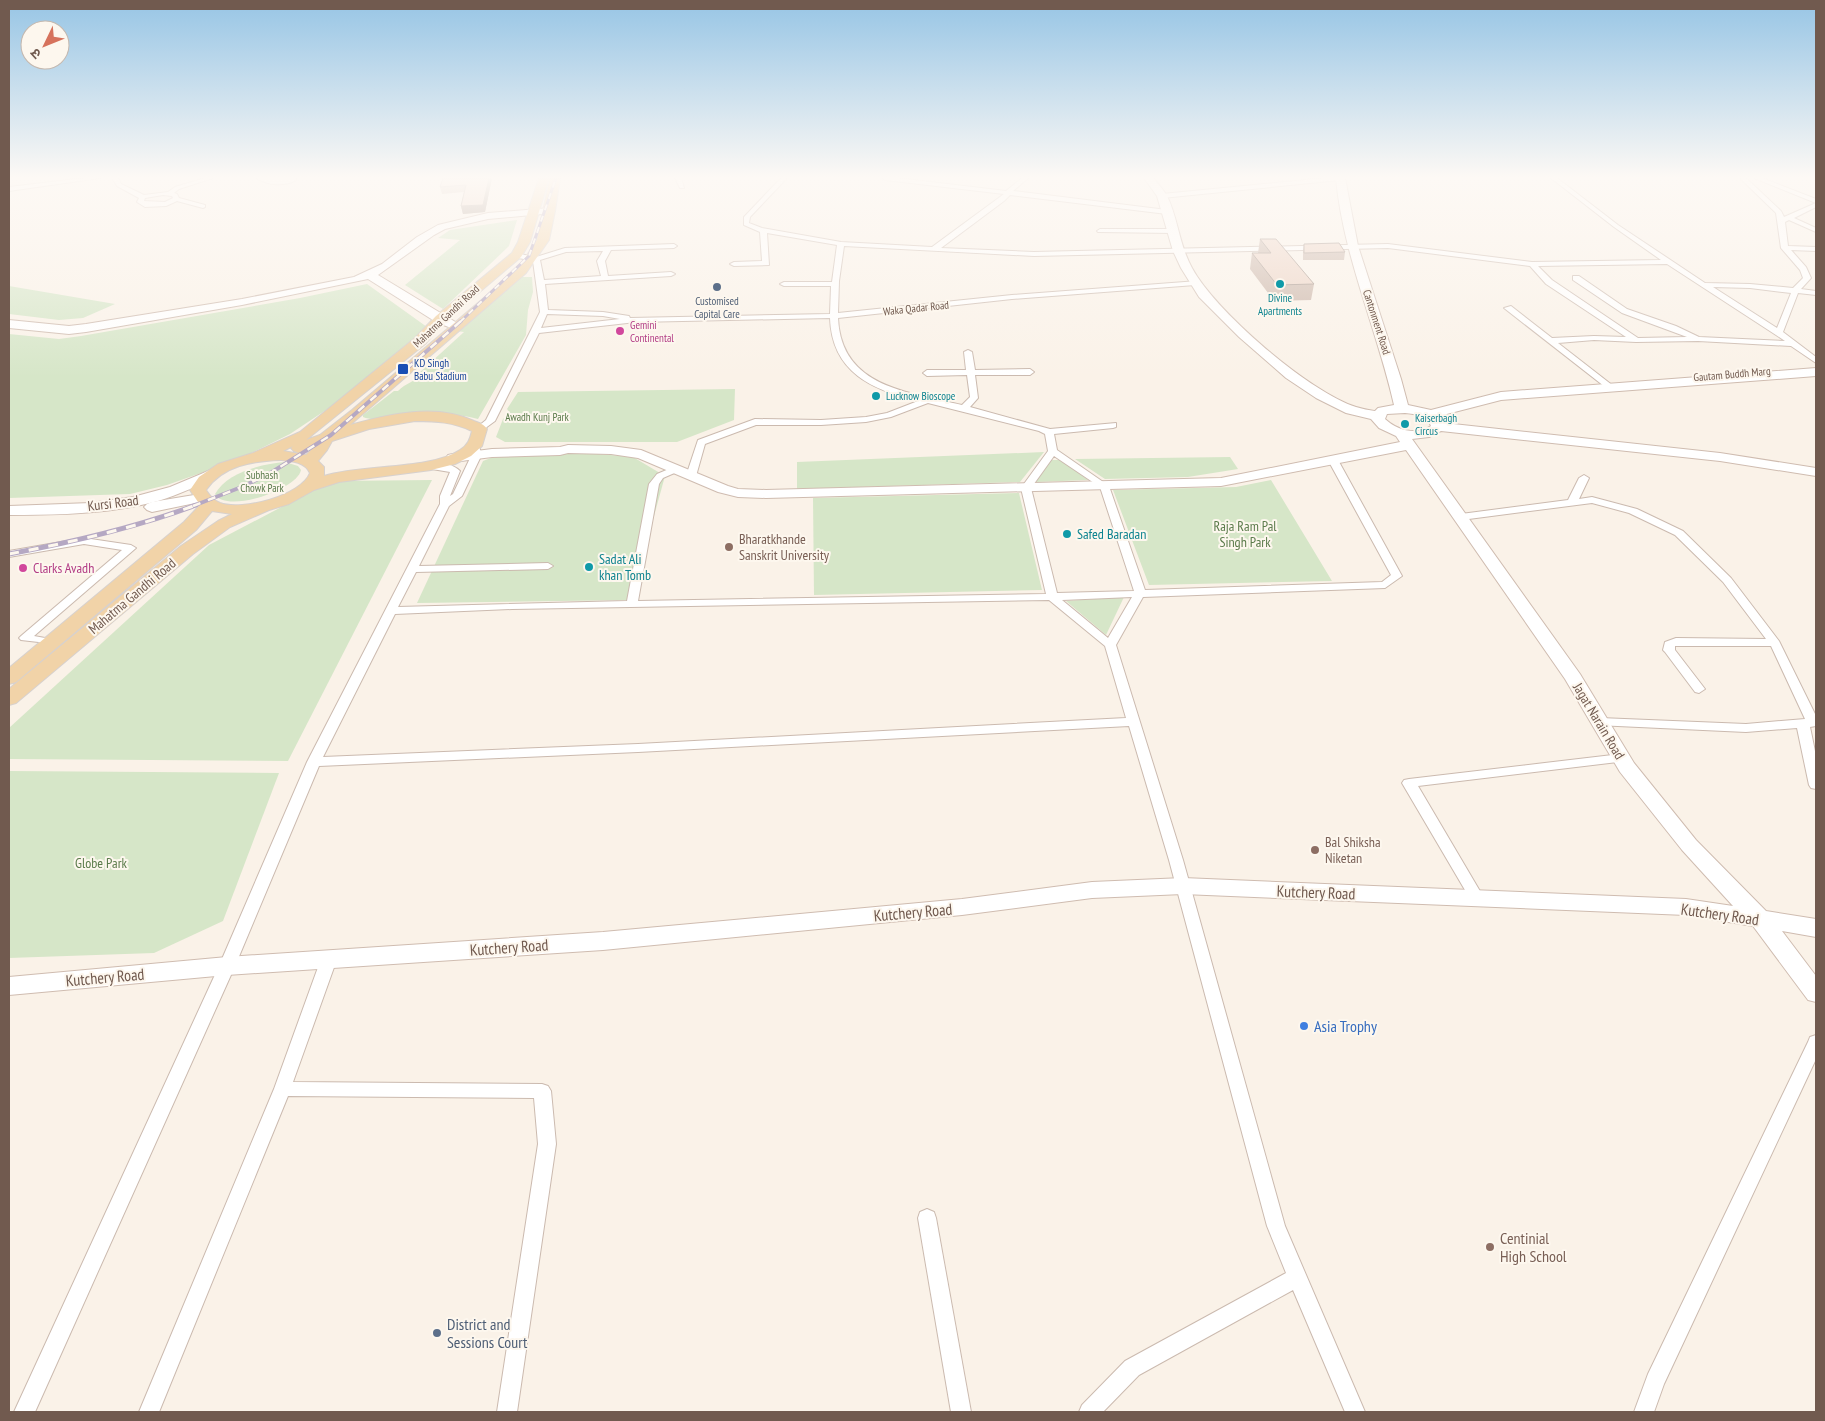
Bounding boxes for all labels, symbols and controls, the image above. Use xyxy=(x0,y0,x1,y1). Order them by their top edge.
north arrow xyxy=(20,20,70,70)
text: उ xyxy=(26,44,45,63)
marker: Divine Apartments xyxy=(1274,278,1286,290)
marker: Customised Capital Care xyxy=(711,281,723,293)
street label: Mahatma Gandhi Road xyxy=(410,282,482,350)
street label: Cantonment Road xyxy=(1360,288,1394,356)
place label: Divine Apartments xyxy=(1258,291,1302,318)
place label: Customised Capital Care xyxy=(694,294,740,321)
street label: Waka Qadar Road xyxy=(882,298,950,318)
place label: Gemini Continental xyxy=(630,318,674,345)
marker: Gemini Continental xyxy=(614,325,626,337)
place label: KD Singh Babu Stadium xyxy=(414,356,467,383)
marker: KD Singh Babu Stadium xyxy=(396,362,410,376)
street label: Gautam Buddh Marg xyxy=(1693,364,1771,384)
place label: Lucknow Bioscope xyxy=(886,389,956,403)
marker: Lucknow Bioscope xyxy=(870,390,882,402)
park label: Awadh Kunj Park xyxy=(505,410,570,424)
place label: Kaiserbagh Circus xyxy=(1415,411,1457,438)
marker: Kaiserbagh Circus xyxy=(1399,418,1411,430)
park label: Subhash Chowk Park xyxy=(240,468,285,495)
street label: Kursi Road xyxy=(87,491,139,515)
park label: Raja Ram Pal Singh Park xyxy=(1213,517,1277,551)
place label: Safed Baradan xyxy=(1077,525,1146,543)
marker: Safed Baradan xyxy=(1061,528,1073,540)
place label: Bharatkhande Sanskrit University xyxy=(739,530,830,564)
marker: Bharatkhande Sanskrit University xyxy=(723,541,735,553)
place label: Sadat Ali khan Tomb xyxy=(599,550,651,584)
street label: Mahatma Gandhi Road xyxy=(85,554,179,638)
place label: Clarks Avadh xyxy=(33,559,94,577)
marker: Sadat Ali khan Tomb xyxy=(583,561,595,573)
marker: Clarks Avadh xyxy=(17,562,29,574)
street label: Jagat Narain Road xyxy=(1569,679,1629,763)
place label: Bal Shiksha Niketan xyxy=(1325,833,1381,867)
marker: Bal Shiksha Niketan xyxy=(1309,844,1321,856)
park label: Globe Park xyxy=(75,854,127,872)
street label: Kutchery Road xyxy=(1276,881,1356,903)
street label: Kutchery Road xyxy=(873,899,953,925)
street label: Kutchery Road xyxy=(1680,899,1760,929)
street label: Kutchery Road xyxy=(469,934,549,960)
street label: Kutchery Road xyxy=(65,964,145,990)
place label: Asia Trophy xyxy=(1314,1016,1377,1036)
marker: Asia Trophy xyxy=(1298,1020,1310,1032)
place label: Centinial High School xyxy=(1500,1228,1567,1266)
marker: Centinial High School xyxy=(1484,1241,1496,1253)
place label: District and Sessions Court xyxy=(447,1314,528,1352)
marker: District and Sessions Court xyxy=(431,1327,443,1339)

